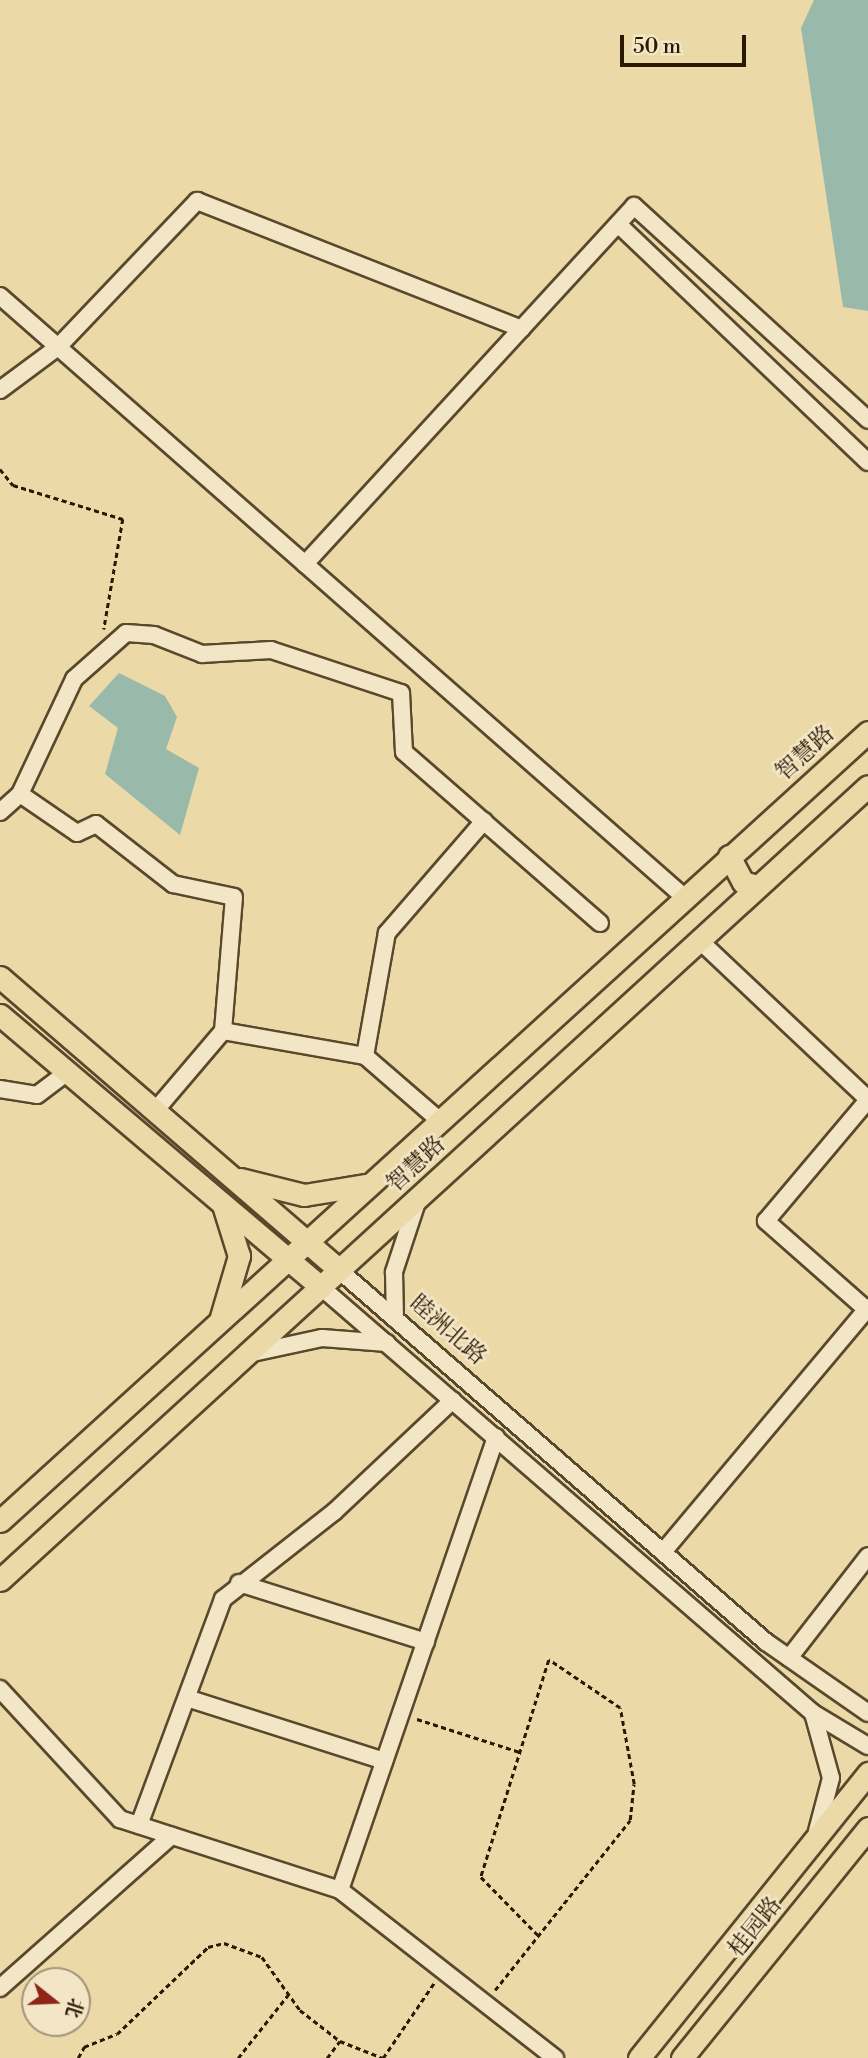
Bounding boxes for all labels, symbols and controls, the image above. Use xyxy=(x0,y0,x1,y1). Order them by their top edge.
scale bar xyxy=(623,21,749,65)
text: 50 m xyxy=(633,34,681,60)
street label: 智慧路 xyxy=(770,720,840,786)
street label: 智慧路 xyxy=(381,1130,451,1198)
street label: 睦洲北路 xyxy=(404,1289,492,1371)
street label: 桂园路 xyxy=(723,1892,787,1962)
north arrow xyxy=(21,1967,91,2037)
text: 北 xyxy=(60,1995,88,2021)

